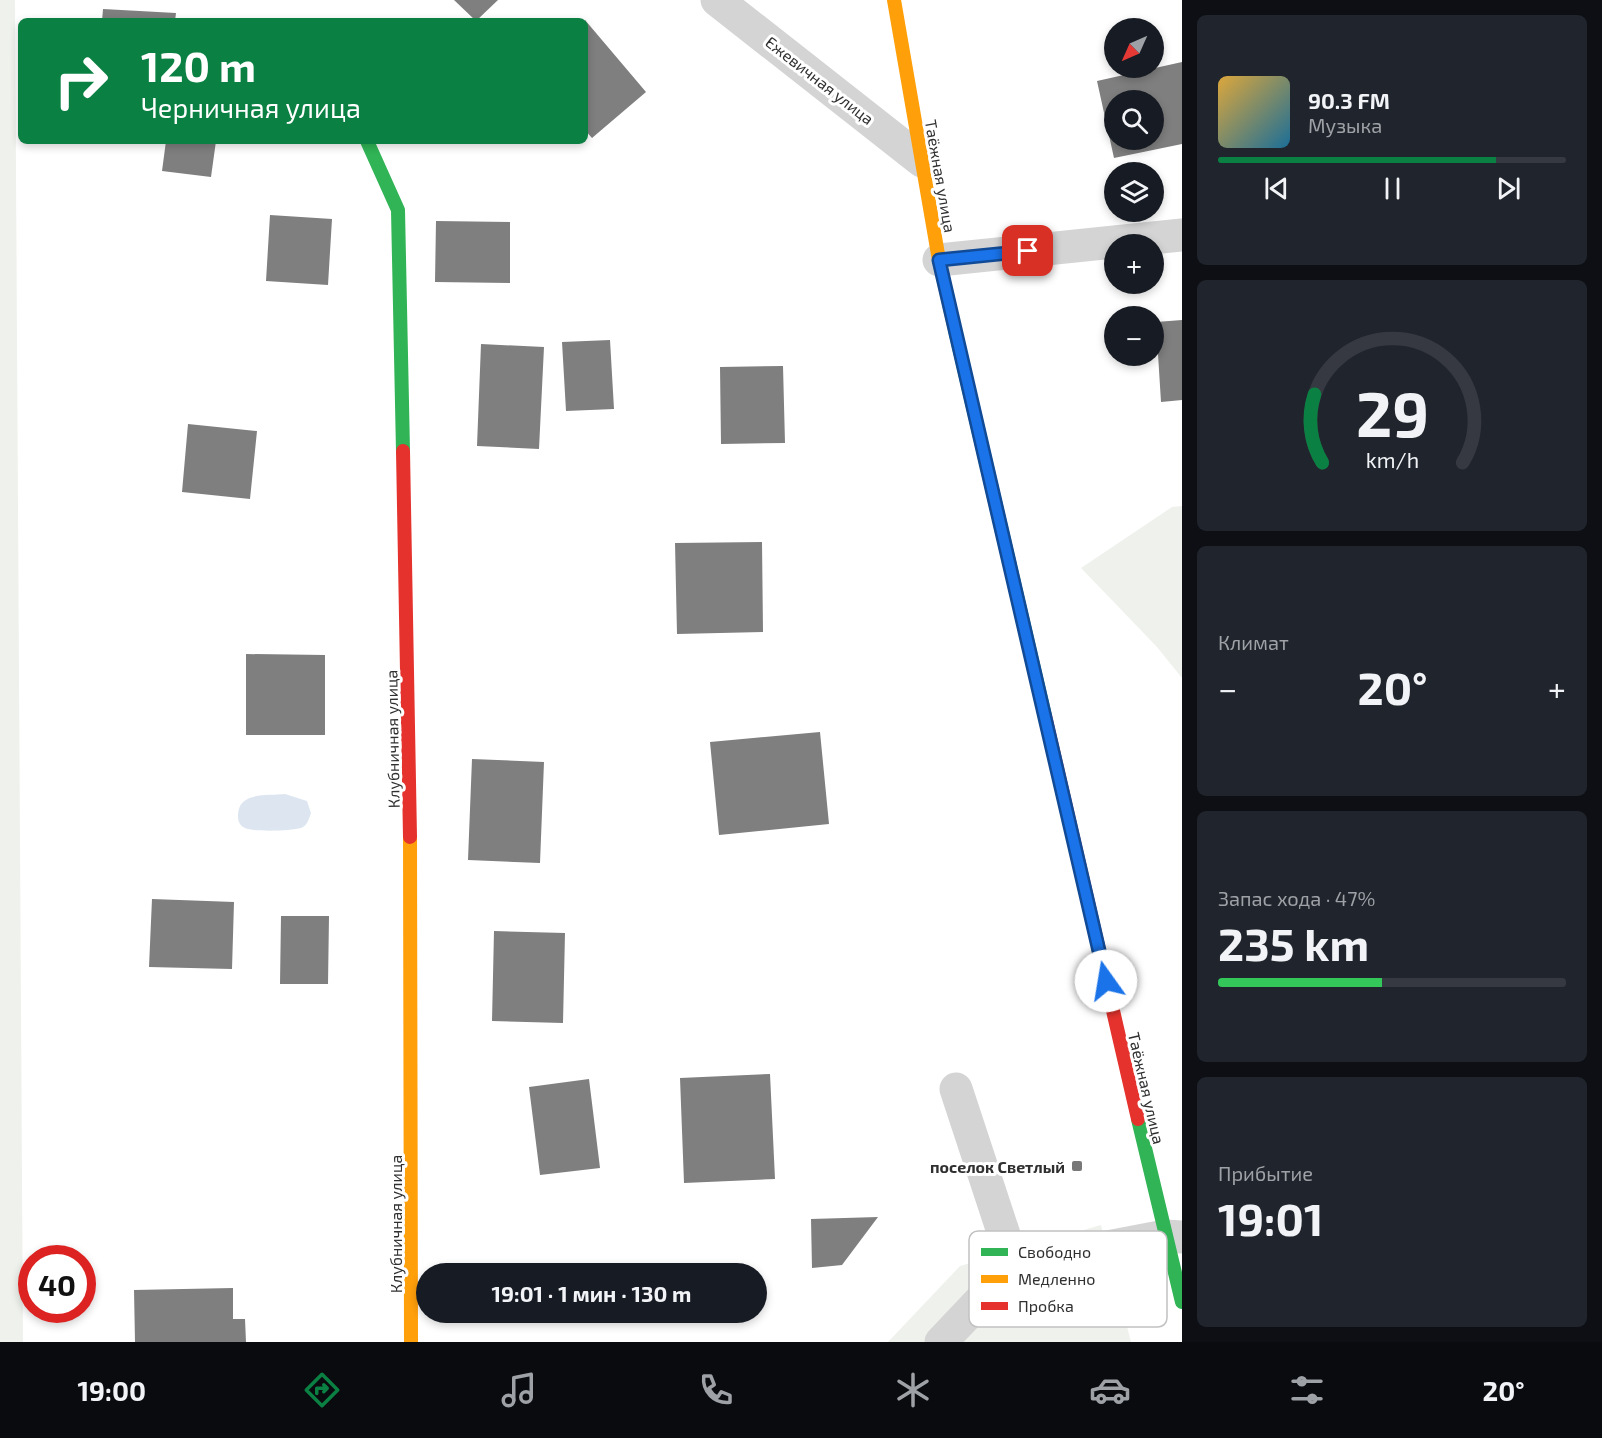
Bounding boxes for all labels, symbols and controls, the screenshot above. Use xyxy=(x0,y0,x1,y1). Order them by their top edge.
north arrow xyxy=(1104,18,1164,78)
map controls xyxy=(1104,18,1164,366)
street label: Ежевичная улица xyxy=(762,32,878,129)
text: 120 m xyxy=(141,40,256,90)
icon: right xyxy=(42,42,120,120)
text: 90.3 FM xyxy=(1308,87,1390,113)
button: search xyxy=(1104,90,1164,150)
text: Черничная улица xyxy=(141,91,361,123)
text: Музыка xyxy=(1308,113,1382,137)
street label: Таёжная улица xyxy=(921,118,960,234)
button: layers xyxy=(1104,162,1164,222)
icon: previous xyxy=(1260,172,1293,205)
icon: pause xyxy=(1376,172,1409,205)
icon: next xyxy=(1492,172,1525,205)
pin xyxy=(1002,225,1053,276)
icon: arrive xyxy=(1011,234,1044,267)
button: + xyxy=(1104,234,1164,294)
button: − xyxy=(1104,306,1164,366)
text: 29 xyxy=(1355,375,1429,450)
text: km/h xyxy=(1365,447,1419,472)
text: Климат xyxy=(1218,630,1289,654)
text: 20° xyxy=(1358,660,1428,714)
text: − xyxy=(1218,668,1237,708)
text: + xyxy=(1548,668,1566,708)
street label: Клубничная улица xyxy=(381,670,404,808)
text: Запас хода · 47% xyxy=(1218,886,1375,910)
text: 235 km xyxy=(1218,916,1369,970)
position arrow xyxy=(1074,949,1138,1013)
street label: Таёжная улица xyxy=(1124,1030,1169,1146)
street label: Клубничная улица xyxy=(386,1155,406,1293)
place label: поселок Светлый xyxy=(930,1157,1065,1176)
marker: поселок Светлый xyxy=(1070,1159,1084,1173)
text: Прибытие xyxy=(1218,1161,1313,1185)
text: 19:01 xyxy=(1218,1191,1323,1245)
legend xyxy=(969,1231,1167,1327)
text: Свободно xyxy=(1018,1242,1091,1261)
speed limit sign: 40 xyxy=(18,1245,96,1323)
text: Медленно xyxy=(1018,1269,1095,1288)
text: 19:01 · 1 мин · 130 m xyxy=(492,1280,691,1306)
text: Пробка xyxy=(1018,1296,1074,1315)
icon: directions xyxy=(301,1369,343,1411)
icon: music xyxy=(498,1369,540,1411)
icon: phone xyxy=(695,1369,737,1411)
icon: climate xyxy=(892,1369,934,1411)
icon: car xyxy=(1089,1369,1131,1411)
icon: filters xyxy=(1286,1369,1328,1411)
text: 19:00 xyxy=(77,1374,146,1406)
text: 20° xyxy=(1483,1374,1525,1406)

